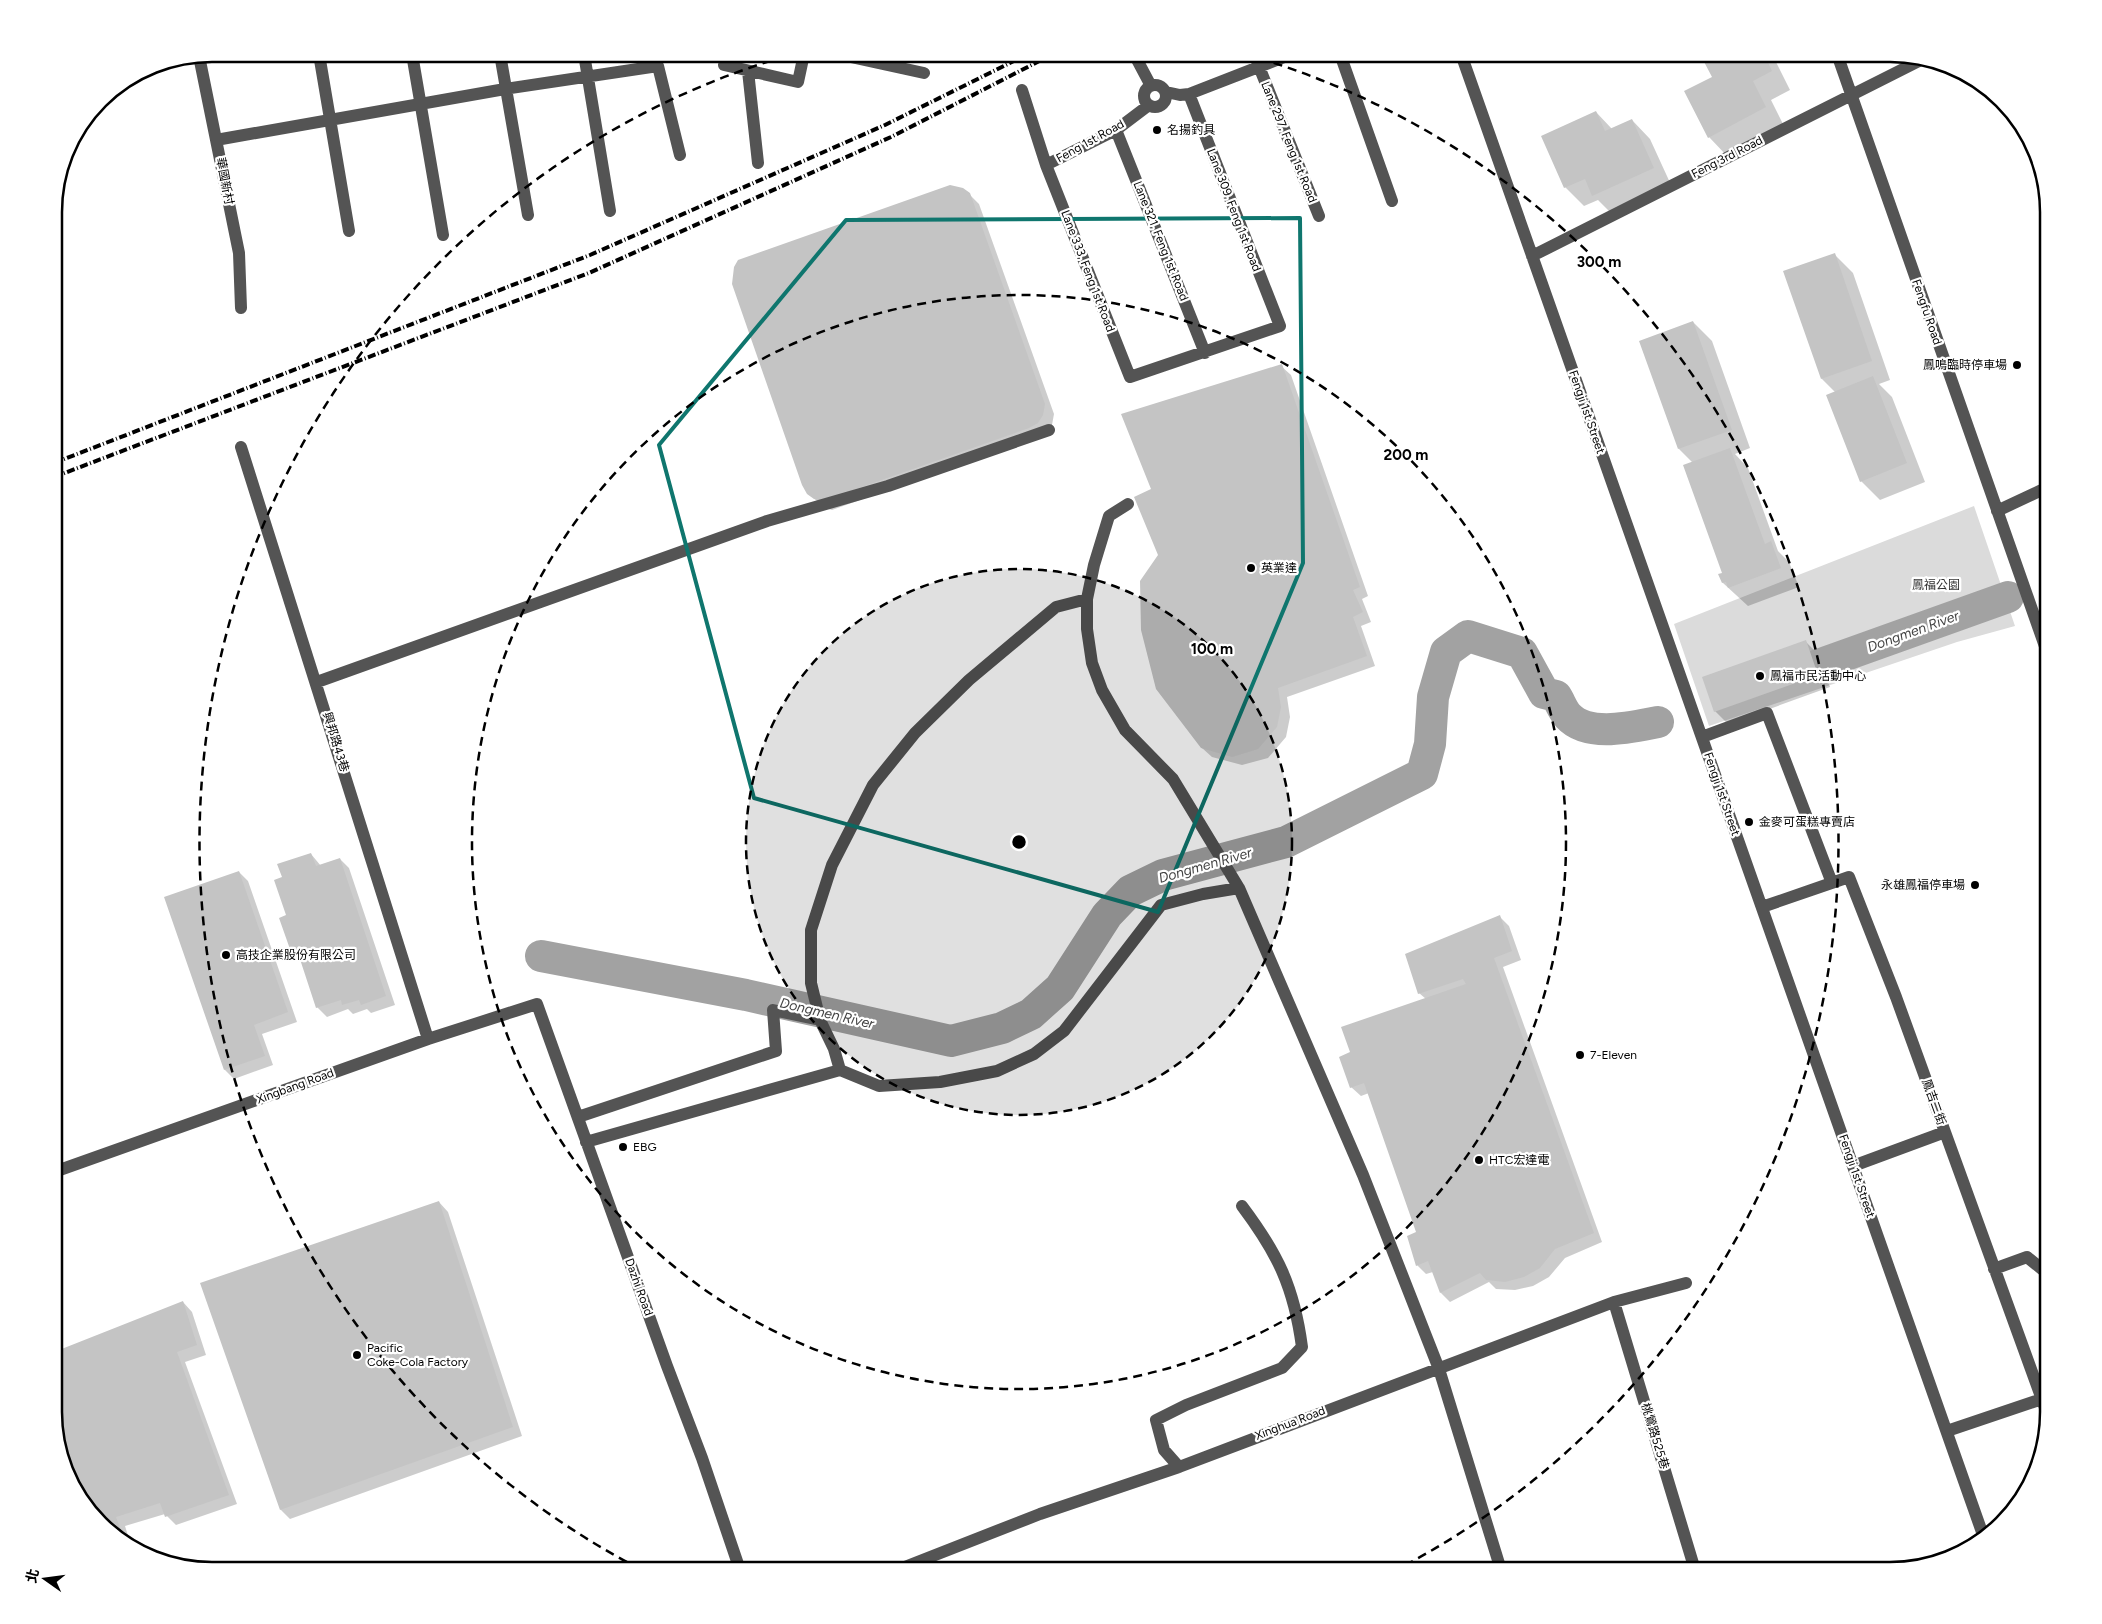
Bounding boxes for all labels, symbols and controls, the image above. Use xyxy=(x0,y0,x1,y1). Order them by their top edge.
street label: Lane 297, Feng 1st Road xyxy=(1258,79,1320,205)
street label: Feng 1st Road xyxy=(1054,117,1126,165)
place label: 名揚釣具 xyxy=(1167,123,1215,137)
marker: 名揚釣具 xyxy=(1151,124,1163,136)
street label: Feng 3rd Road xyxy=(1689,133,1765,181)
street label: Lane 309, Feng 1st Road xyxy=(1204,147,1264,273)
street label: 華國新村 xyxy=(214,156,237,207)
street label: Lane 321, Feng 1st Road xyxy=(1131,179,1191,303)
street label: Lane 333, Feng 1st Road xyxy=(1058,208,1118,334)
text: 300 m xyxy=(1577,253,1621,271)
street label: Fengfu Road xyxy=(1909,277,1945,347)
place label: 鳳鳴臨時停車場 xyxy=(1923,358,2007,372)
marker: 鳳鳴臨時停車場 xyxy=(2011,359,2023,371)
street label: Fengji 1st Street xyxy=(1566,368,1608,456)
text: 200 m xyxy=(1384,446,1428,464)
place label: 英業達 xyxy=(1261,561,1297,575)
marker: 英業達 xyxy=(1245,562,1257,574)
park label: 鳳福公園 xyxy=(1912,578,1960,592)
water label: Dongmen River xyxy=(1865,607,1962,656)
text: 100 m xyxy=(1191,640,1233,658)
place label: 鳳福市民活動中心 xyxy=(1770,669,1866,683)
marker: 鳳福市民活動中心 xyxy=(1754,670,1766,682)
street label: 興邦路43巷 xyxy=(320,710,352,774)
street label: Fengji 1st Street xyxy=(1701,750,1743,838)
place label: 金麥可蛋糕專賣店 xyxy=(1759,815,1855,829)
marker: 金麥可蛋糕專賣店 xyxy=(1743,816,1755,828)
centre of rings xyxy=(1010,833,1028,851)
water label: Dongmen River xyxy=(1157,844,1255,887)
place label: 永雄鳳福停車場 xyxy=(1881,878,1965,892)
marker: 永雄鳳福停車場 xyxy=(1969,879,1981,891)
place label: 高技企業股份有限公司 xyxy=(236,948,356,962)
marker: 高技企業股份有限公司 xyxy=(220,949,232,961)
water label: Dongmen River xyxy=(778,994,877,1033)
place label: 7-Eleven xyxy=(1590,1048,1637,1062)
marker: 7-Eleven xyxy=(1574,1049,1586,1061)
street label: Xingbang Road xyxy=(254,1066,336,1106)
street label: 鳳吉二街 xyxy=(1919,1077,1949,1127)
street label: Fengji 1st Street xyxy=(1836,1132,1878,1220)
place label: EBG xyxy=(633,1140,657,1154)
marker: EBG xyxy=(617,1141,629,1153)
place label: HTC宏達電 xyxy=(1489,1153,1549,1167)
marker: HTC宏達電 xyxy=(1473,1154,1485,1166)
street label: Dazhi Road xyxy=(622,1256,656,1318)
place label: Pacific Coke-Cola Factory xyxy=(367,1341,469,1369)
marker: Pacific Coke-Cola Factory xyxy=(351,1349,363,1361)
street label: 桃鶯路525巷 xyxy=(1638,1401,1672,1471)
street label: Xinghua Road xyxy=(1253,1403,1327,1443)
north arrow xyxy=(20,1554,70,1604)
text: 北 xyxy=(23,1567,43,1585)

